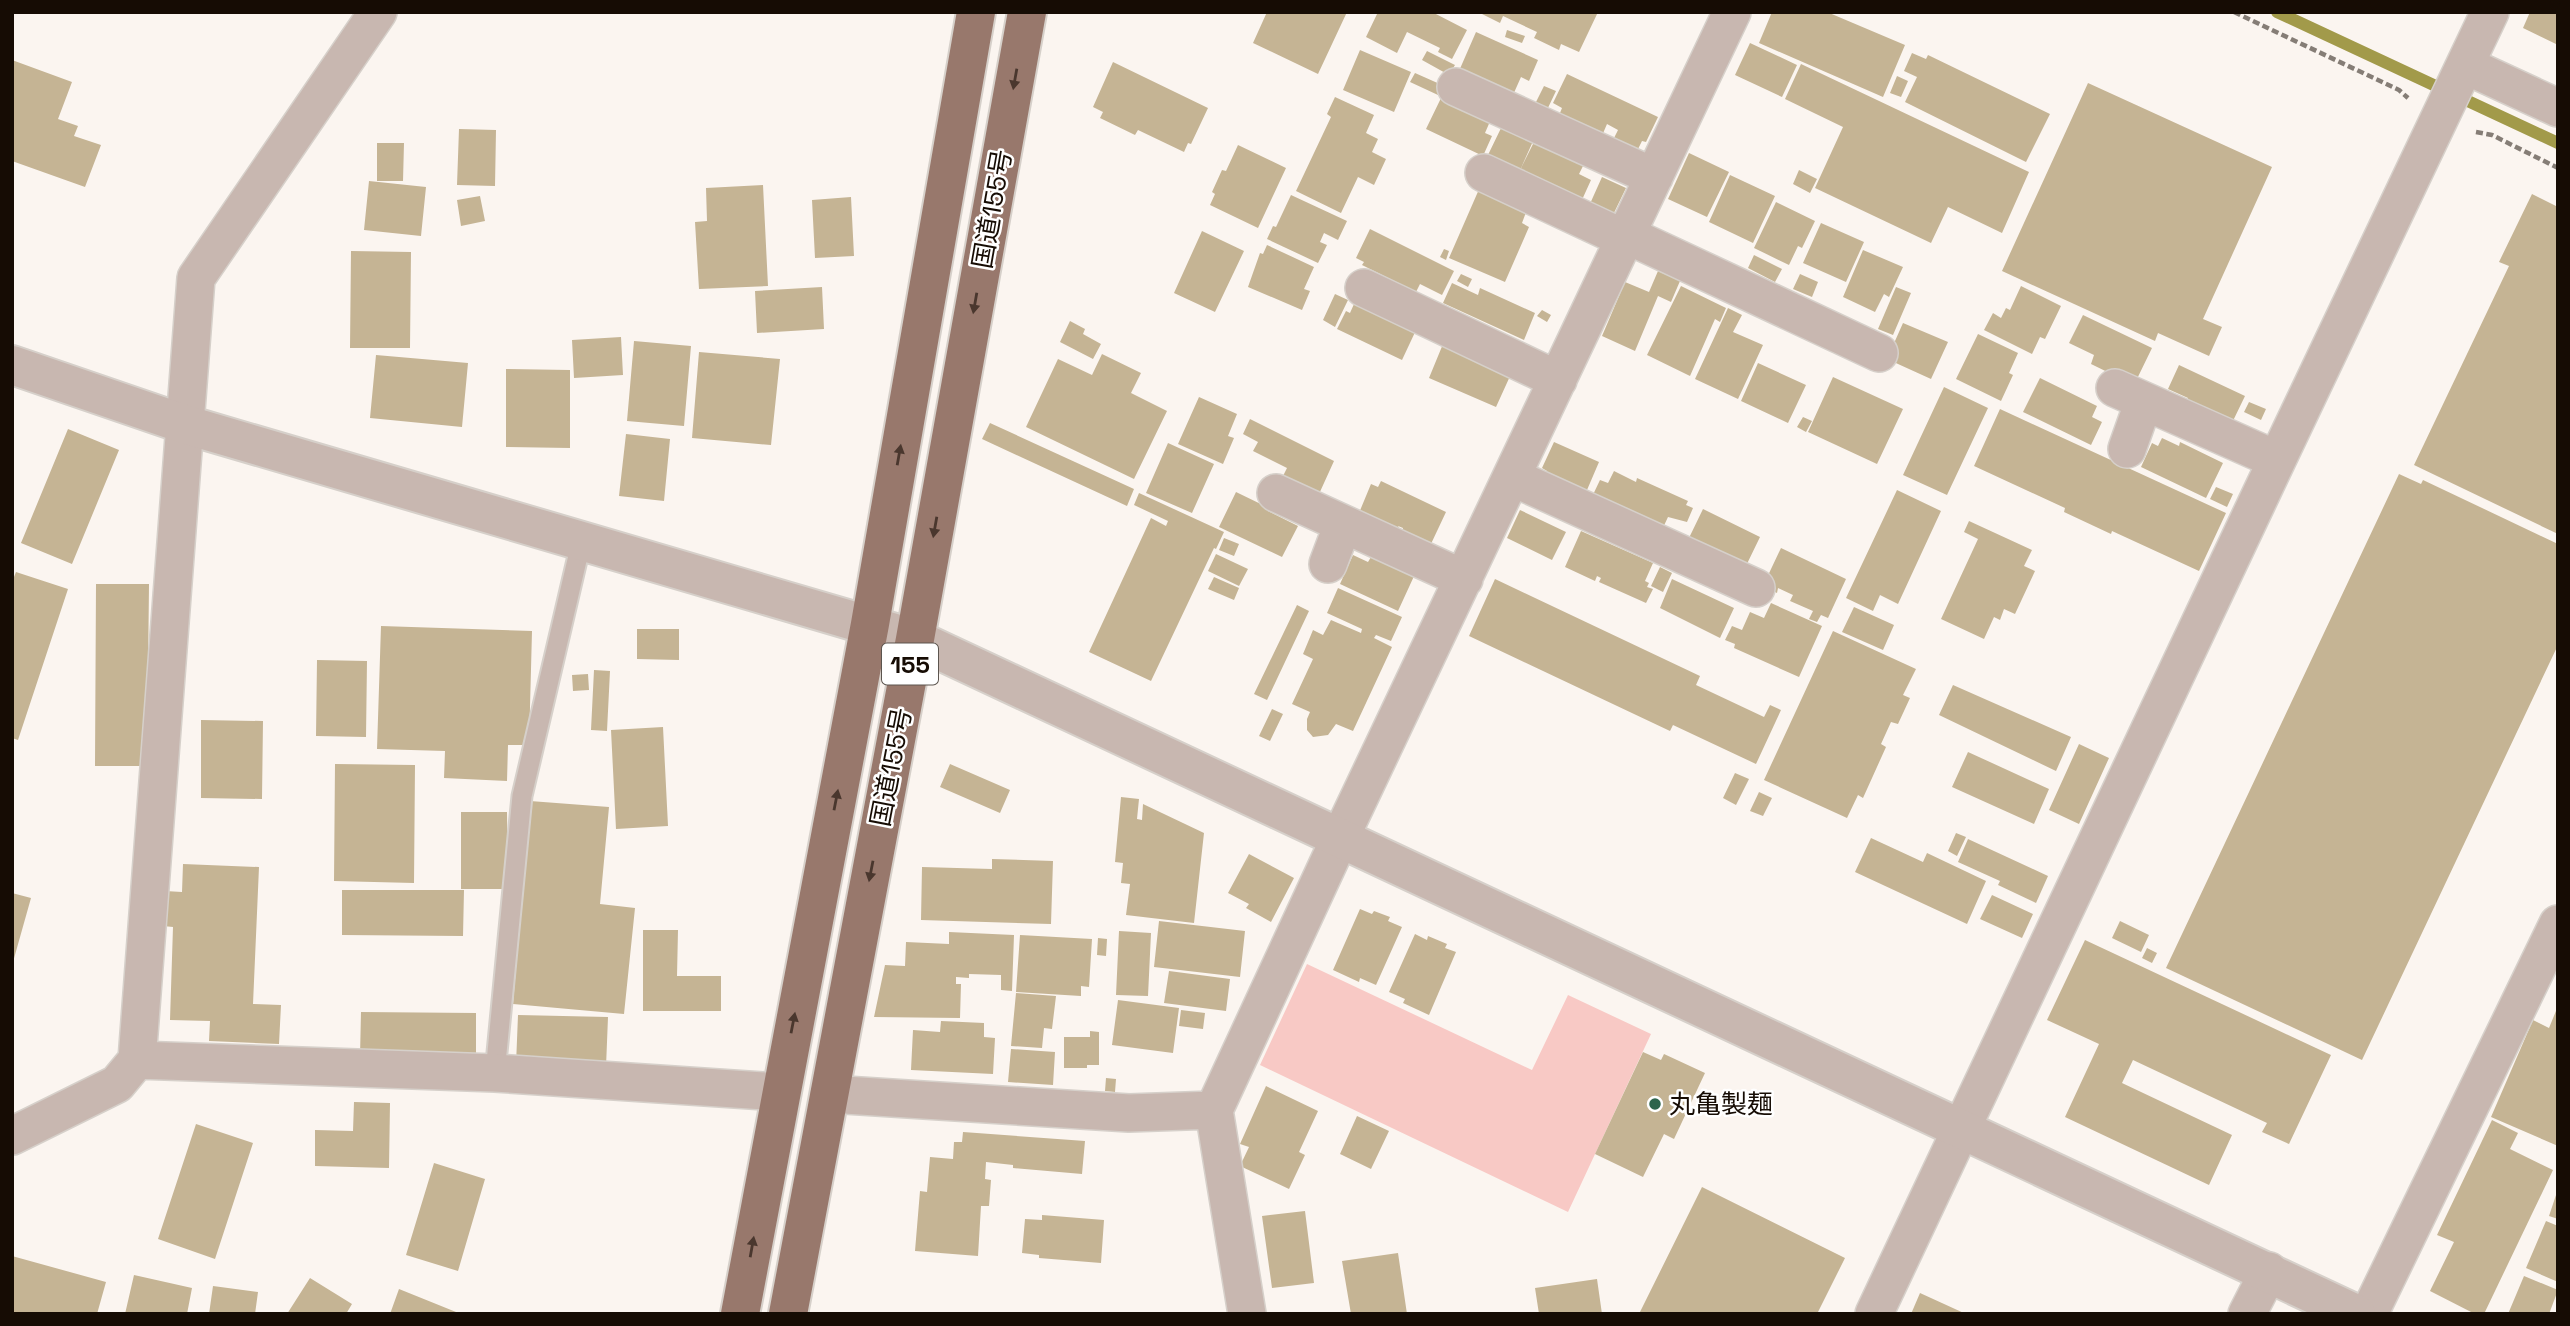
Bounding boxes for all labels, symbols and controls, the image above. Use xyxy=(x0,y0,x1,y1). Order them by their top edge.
one-way arrow xyxy=(1009,68,1020,90)
street label: 国道155号 xyxy=(965,147,1019,271)
one-way arrow xyxy=(969,292,980,314)
one-way arrow xyxy=(894,444,905,466)
one-way arrow xyxy=(929,516,940,538)
road number: 155 xyxy=(882,644,938,684)
street label: 国道155号 xyxy=(863,705,919,829)
one-way arrow xyxy=(831,788,842,810)
one-way arrow xyxy=(865,861,876,883)
one-way arrow xyxy=(788,1012,799,1034)
place label: 丸亀製麺 xyxy=(1669,1087,1773,1121)
marker: 丸亀製麺 xyxy=(1647,1096,1663,1112)
one-way arrow xyxy=(747,1236,758,1258)

